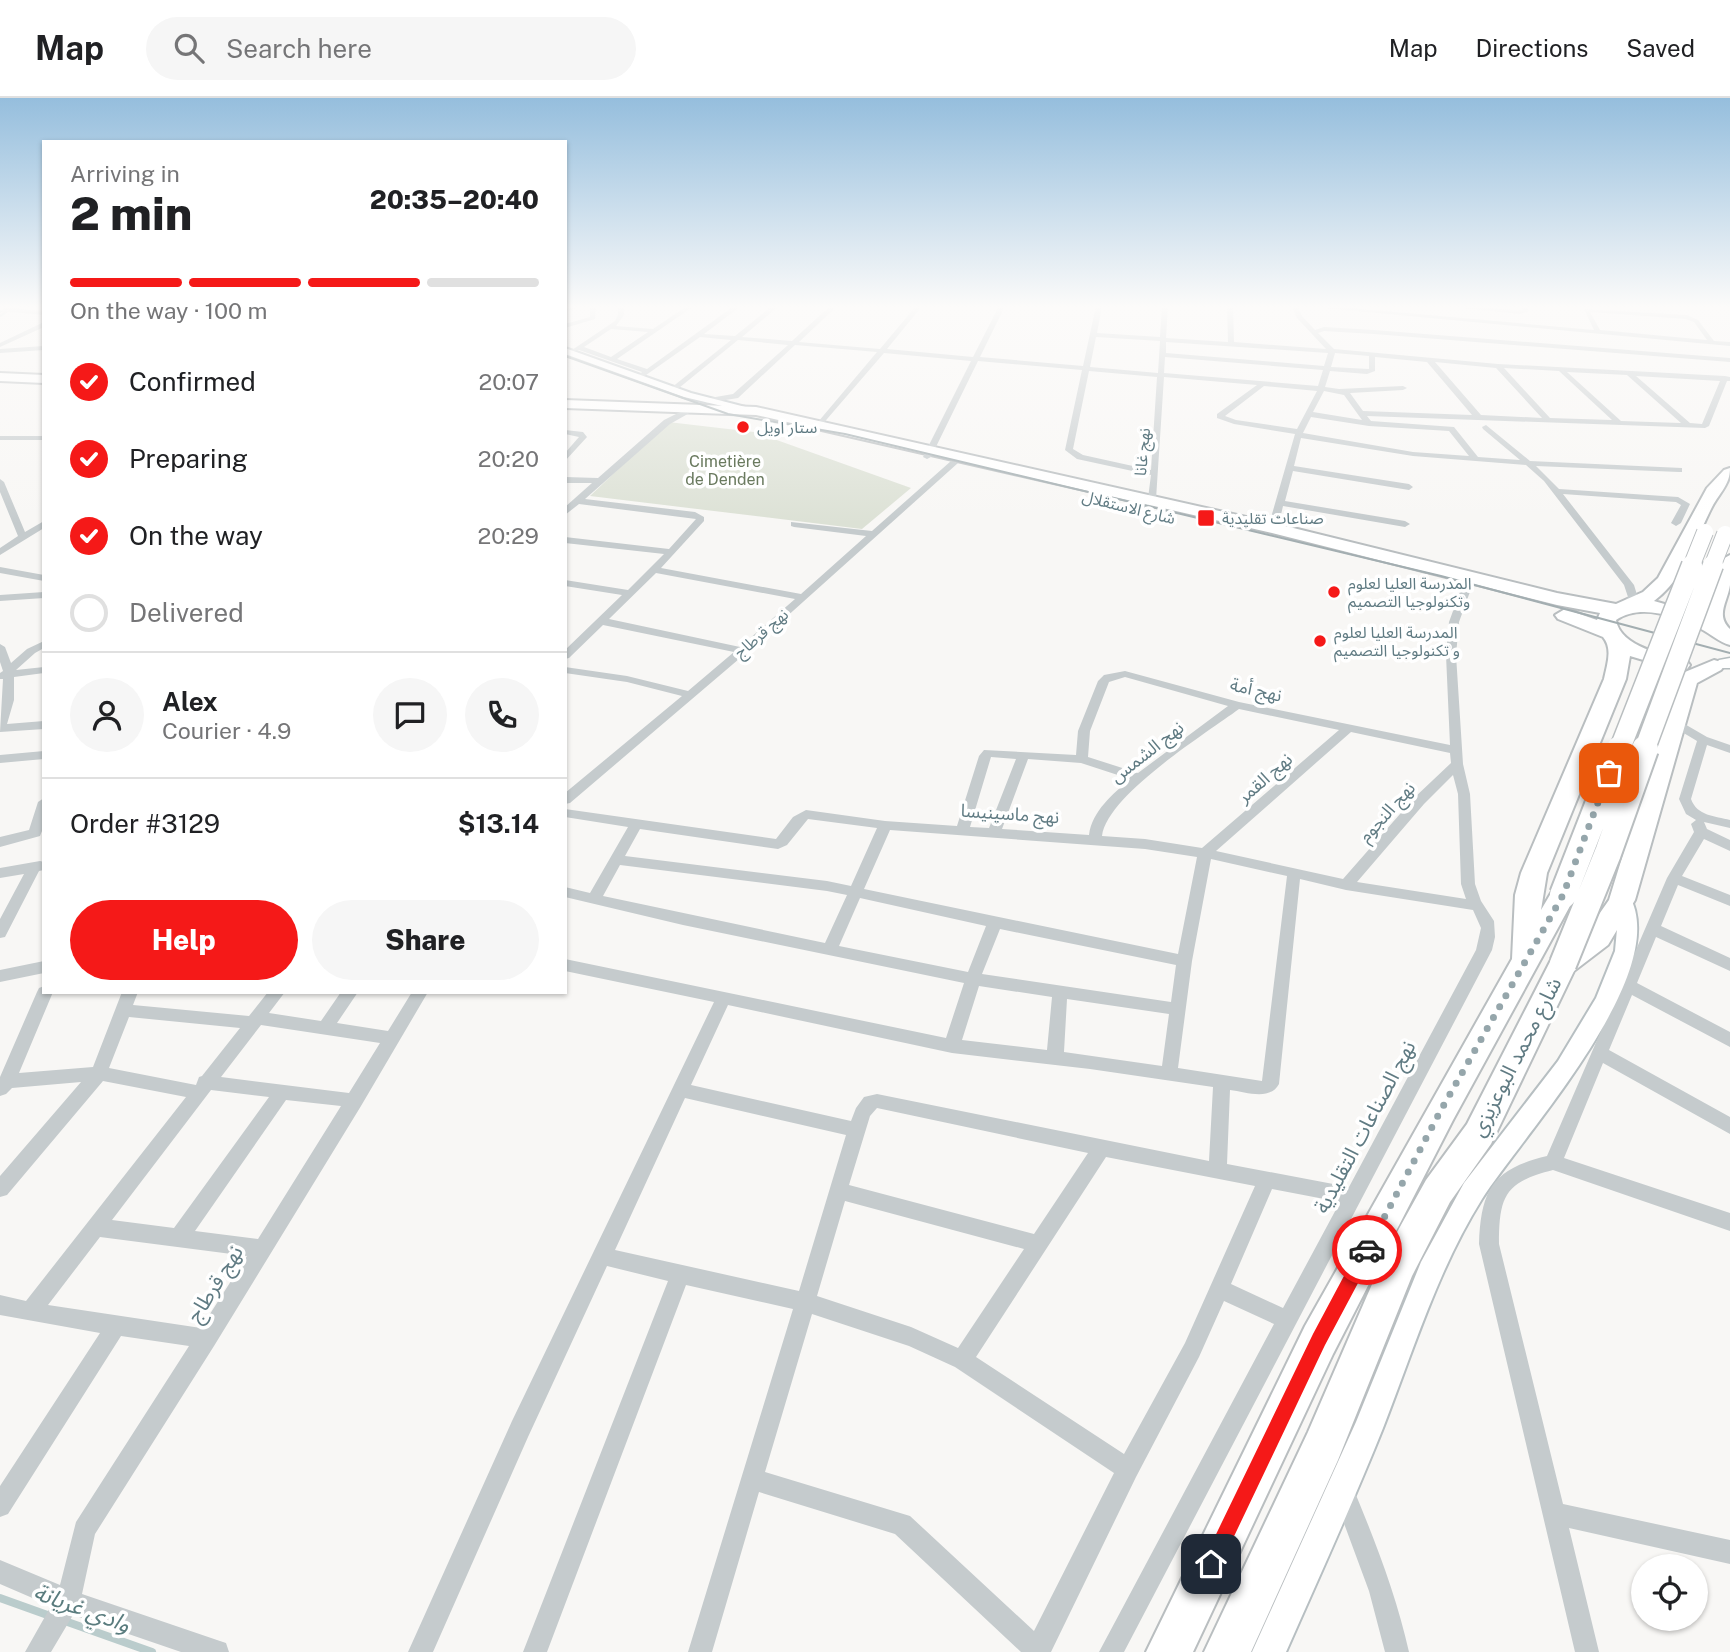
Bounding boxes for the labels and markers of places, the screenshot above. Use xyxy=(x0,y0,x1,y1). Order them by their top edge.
place label: ستار اويل xyxy=(757,418,817,437)
marker: ستار اويل xyxy=(735,419,751,435)
marker: صناعات تقليدية xyxy=(1196,508,1216,528)
place label: صناعات تقليدية xyxy=(1222,509,1324,528)
place label: المدرسة العليا لعلوم وتكنولوجيا التصميم xyxy=(1348,574,1472,614)
marker: المدرسة العليا لعلوم وتكنولوجيا التصميم xyxy=(1326,584,1342,600)
place label: المدرسة العليا لعلوم و تكنولوجيا التصميم xyxy=(1334,623,1460,663)
marker: المدرسة العليا لعلوم و تكنولوجيا التصميم xyxy=(1312,633,1328,649)
pin xyxy=(1579,743,1639,803)
pin xyxy=(1181,1534,1241,1594)

